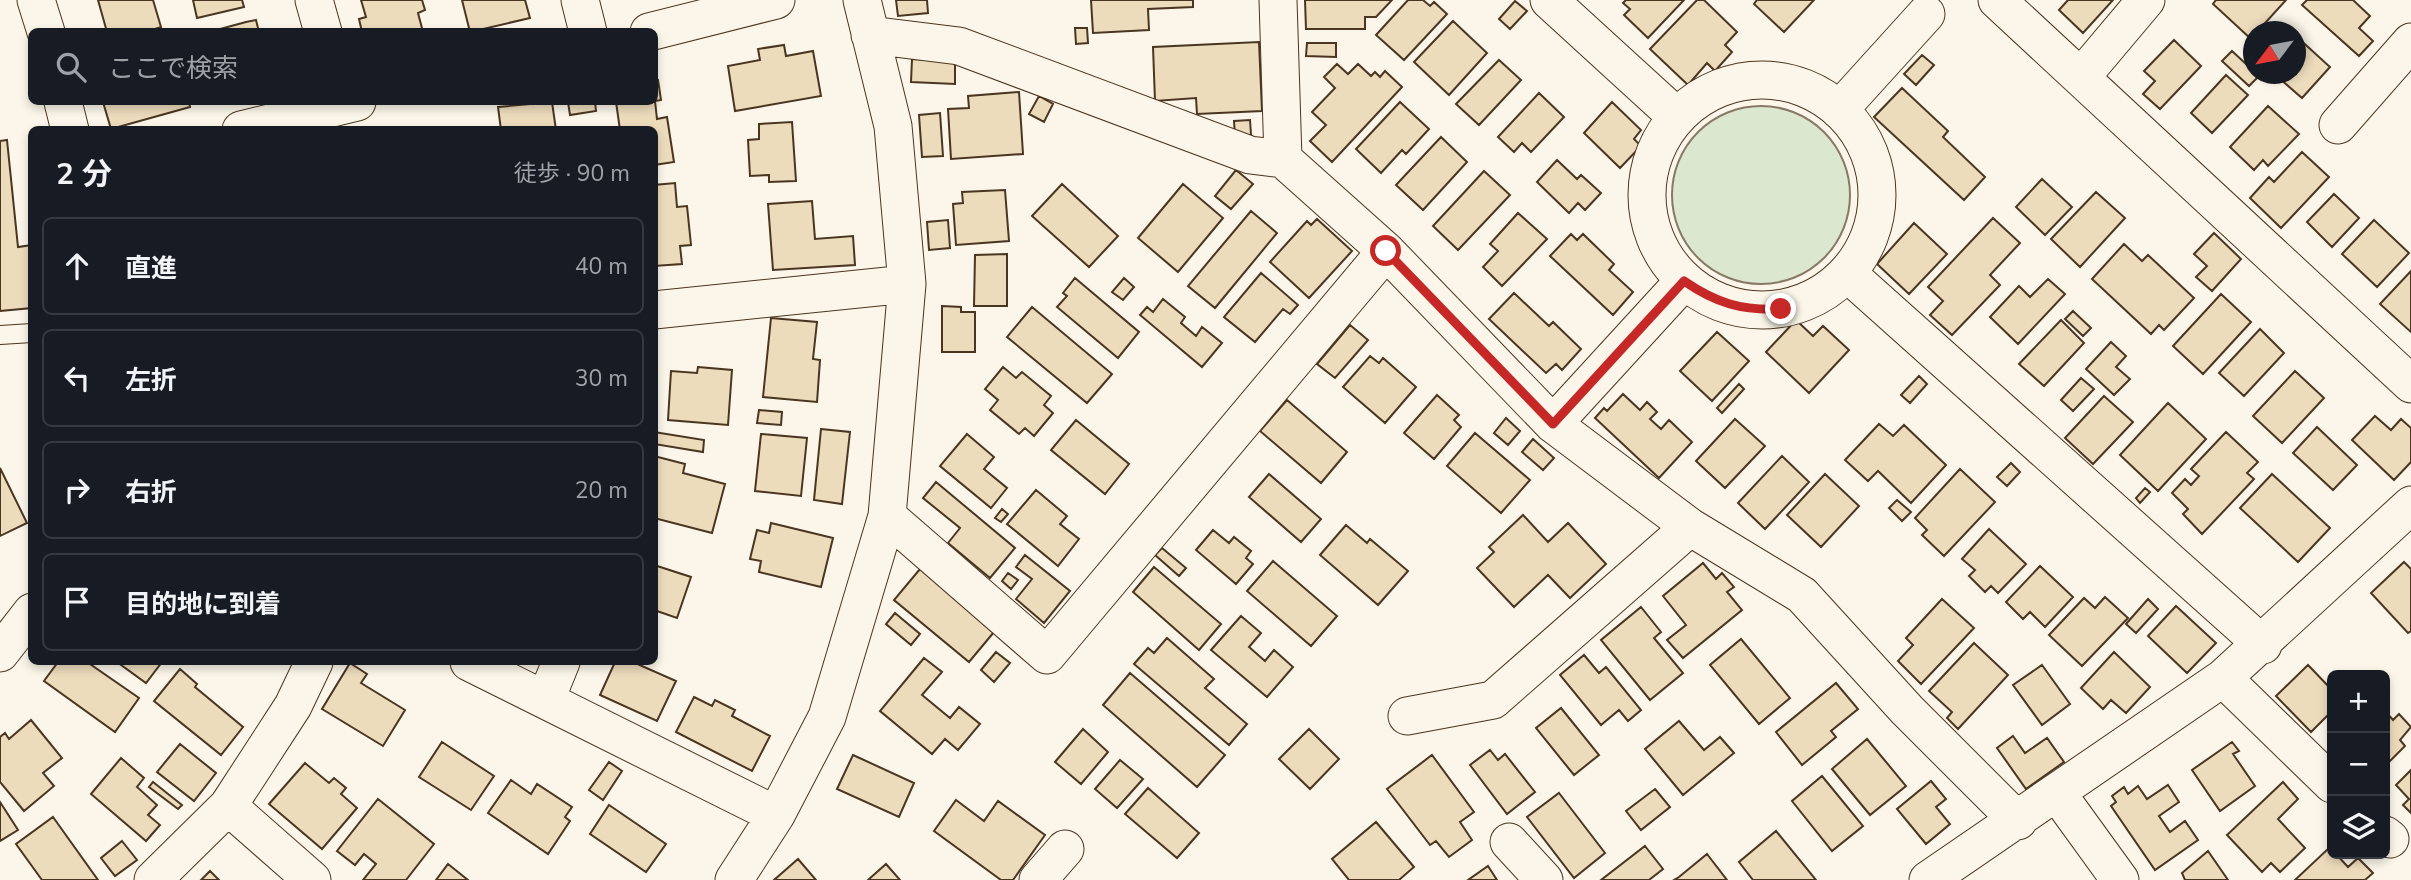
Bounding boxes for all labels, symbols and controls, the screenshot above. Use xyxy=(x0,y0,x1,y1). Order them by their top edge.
north arrow xyxy=(2243,21,2306,84)
search box xyxy=(28,28,658,105)
icon: search xyxy=(52,48,90,86)
text: ここで検索 xyxy=(108,51,238,86)
text: 2 分 xyxy=(56,154,112,195)
text: 徒歩 · 90 m xyxy=(514,158,630,189)
route start xyxy=(1370,235,1401,266)
icon: ahead xyxy=(58,247,96,285)
text: 直進 xyxy=(125,251,177,286)
text: 40 m xyxy=(575,251,628,282)
route end xyxy=(1765,293,1796,324)
icon: left xyxy=(58,359,96,397)
text: 左折 xyxy=(125,363,177,398)
text: 30 m xyxy=(575,363,628,394)
icon: right xyxy=(58,471,96,509)
text: 右折 xyxy=(125,475,177,510)
text: 20 m xyxy=(575,475,628,506)
icon: arrive xyxy=(58,583,96,621)
text: 目的地に到着 xyxy=(125,587,281,622)
map controls xyxy=(2327,670,2390,859)
button: + xyxy=(2327,670,2390,733)
button: − xyxy=(2327,733,2390,796)
button: layers xyxy=(2327,796,2390,859)

